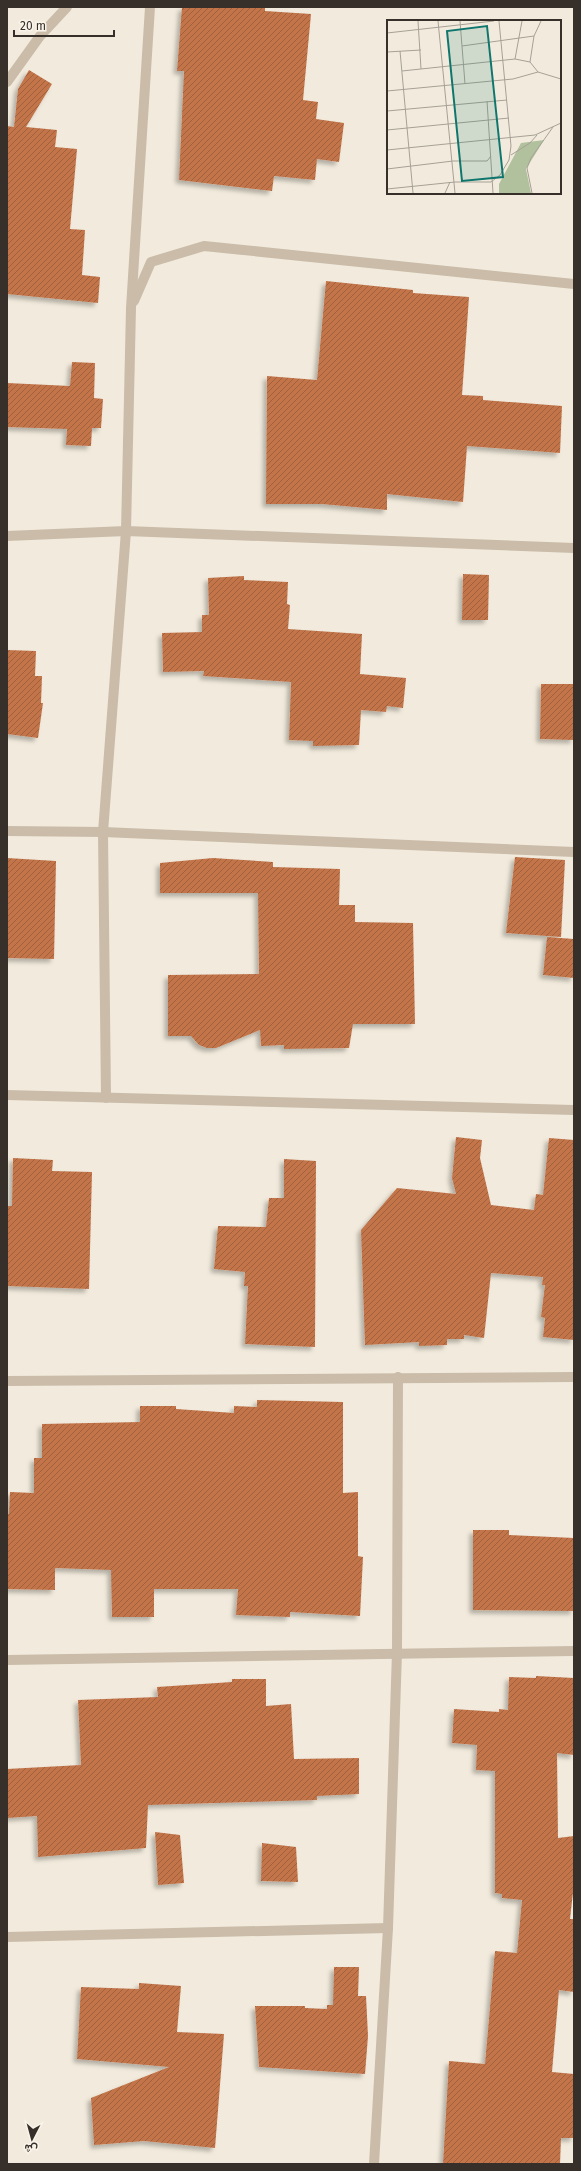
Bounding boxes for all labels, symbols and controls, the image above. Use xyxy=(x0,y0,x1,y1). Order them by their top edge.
scale bar xyxy=(14,12,114,38)
text: 20 m xyxy=(20,19,46,33)
inset map xyxy=(387,20,561,194)
north arrow xyxy=(12,2119,52,2159)
text: ش xyxy=(24,2141,38,2156)

